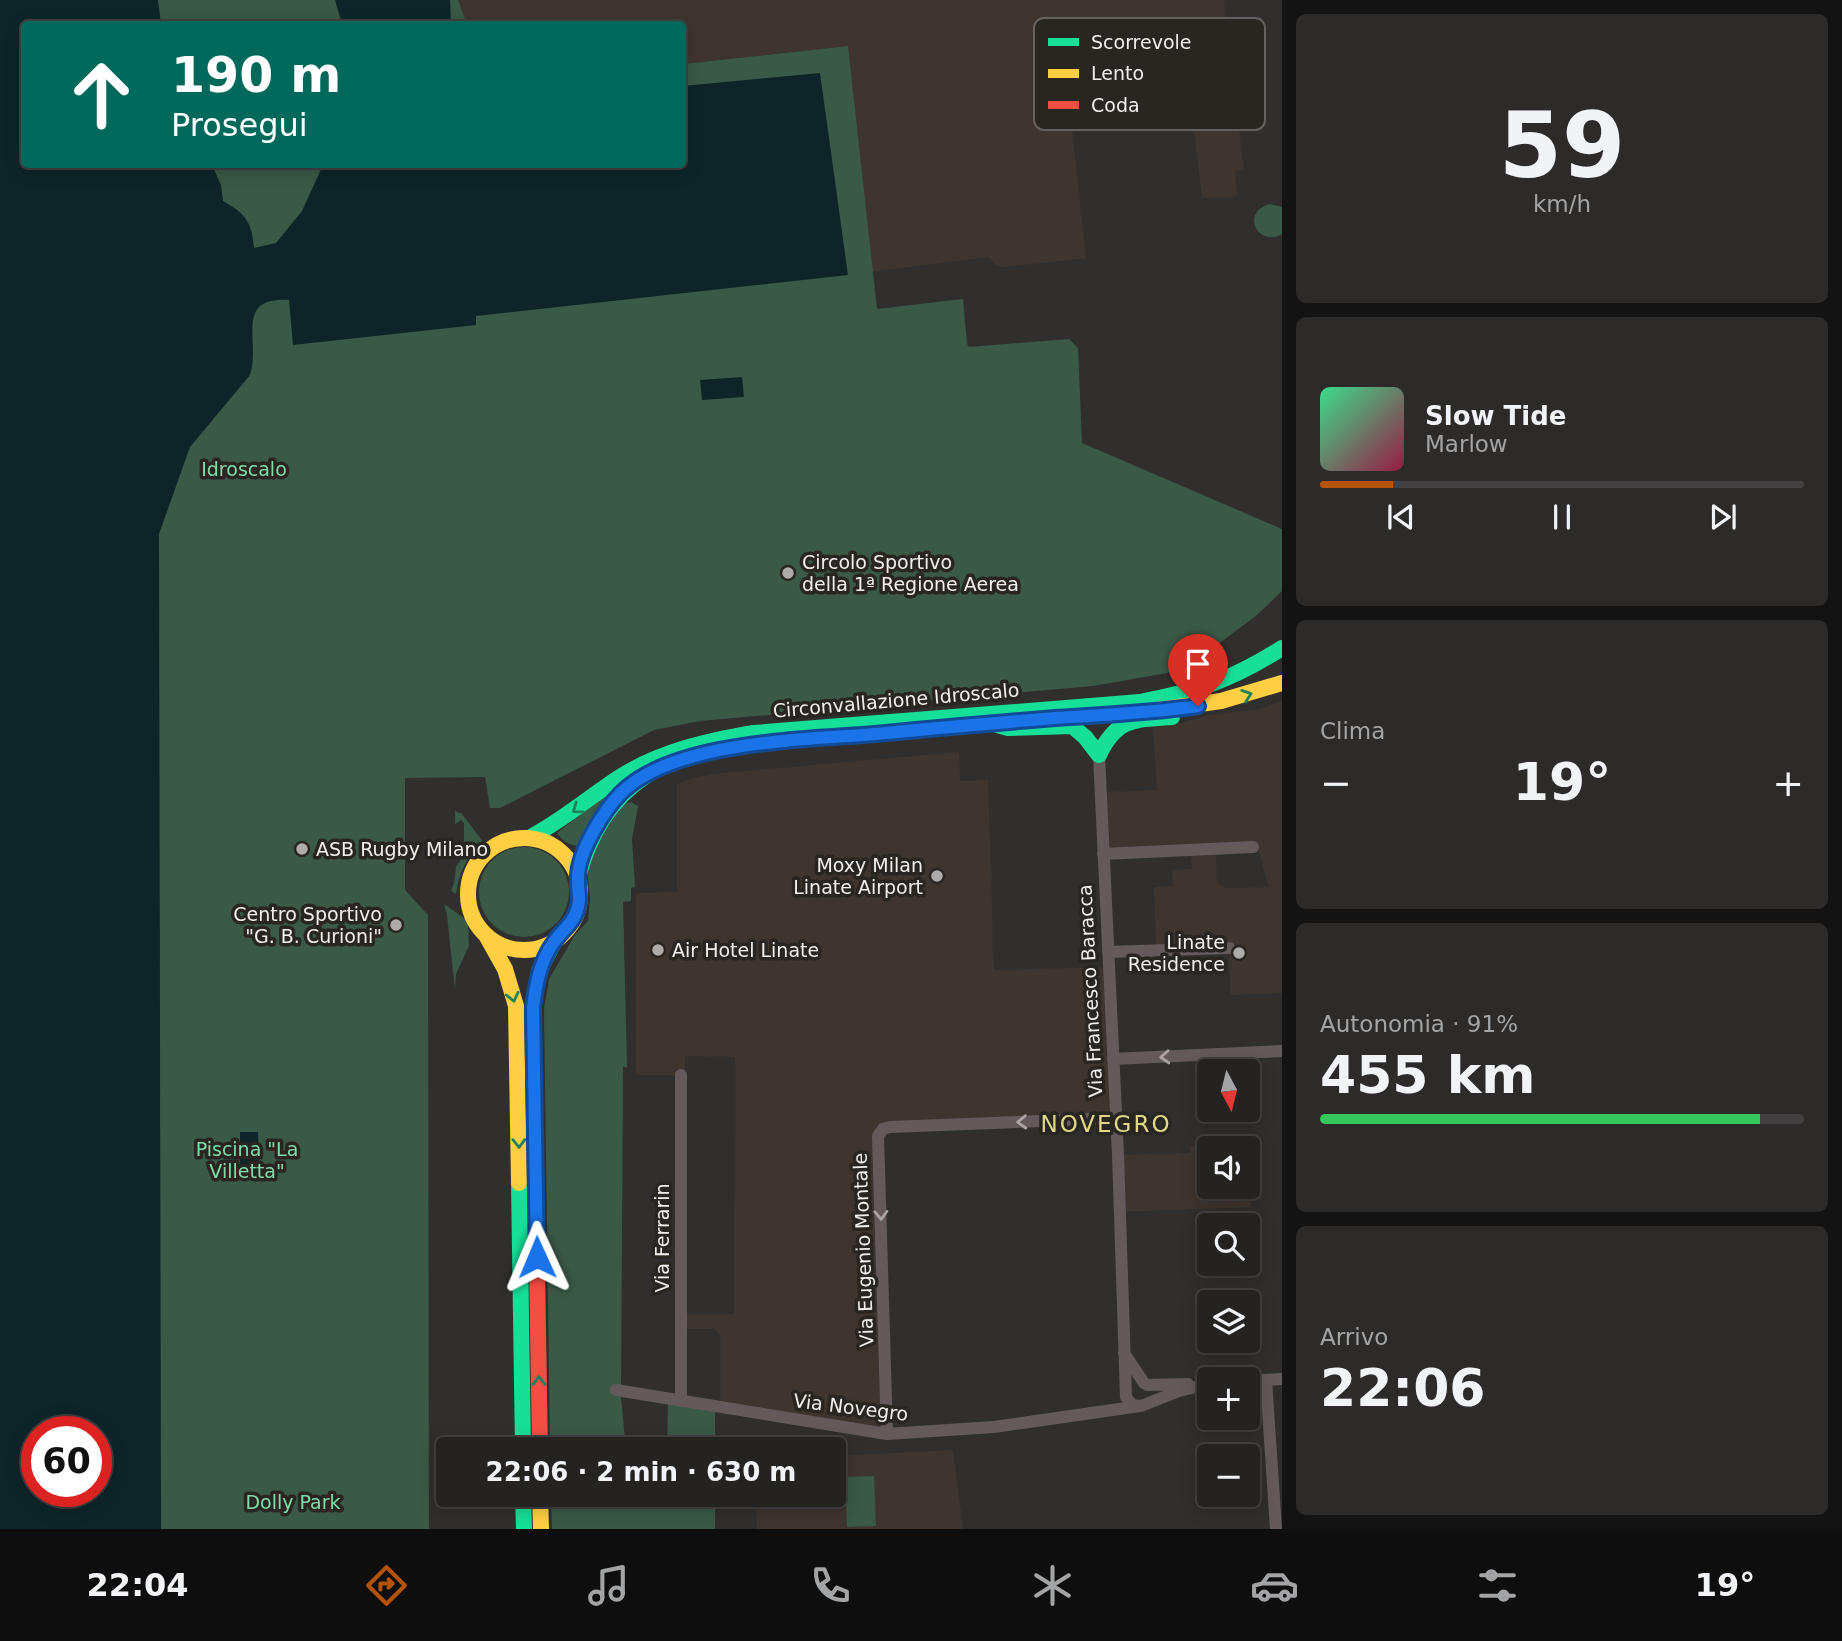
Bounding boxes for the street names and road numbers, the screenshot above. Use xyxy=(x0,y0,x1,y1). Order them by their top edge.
street label: Circonvallazione Idroscalo xyxy=(772,678,1020,722)
street label: Via Francesco Baracca xyxy=(1073,884,1107,1098)
street label: Via Eugenio Montale xyxy=(849,1152,877,1348)
street label: Via Ferrarin xyxy=(651,1183,673,1293)
street label: Via Novegro xyxy=(792,1389,910,1425)

